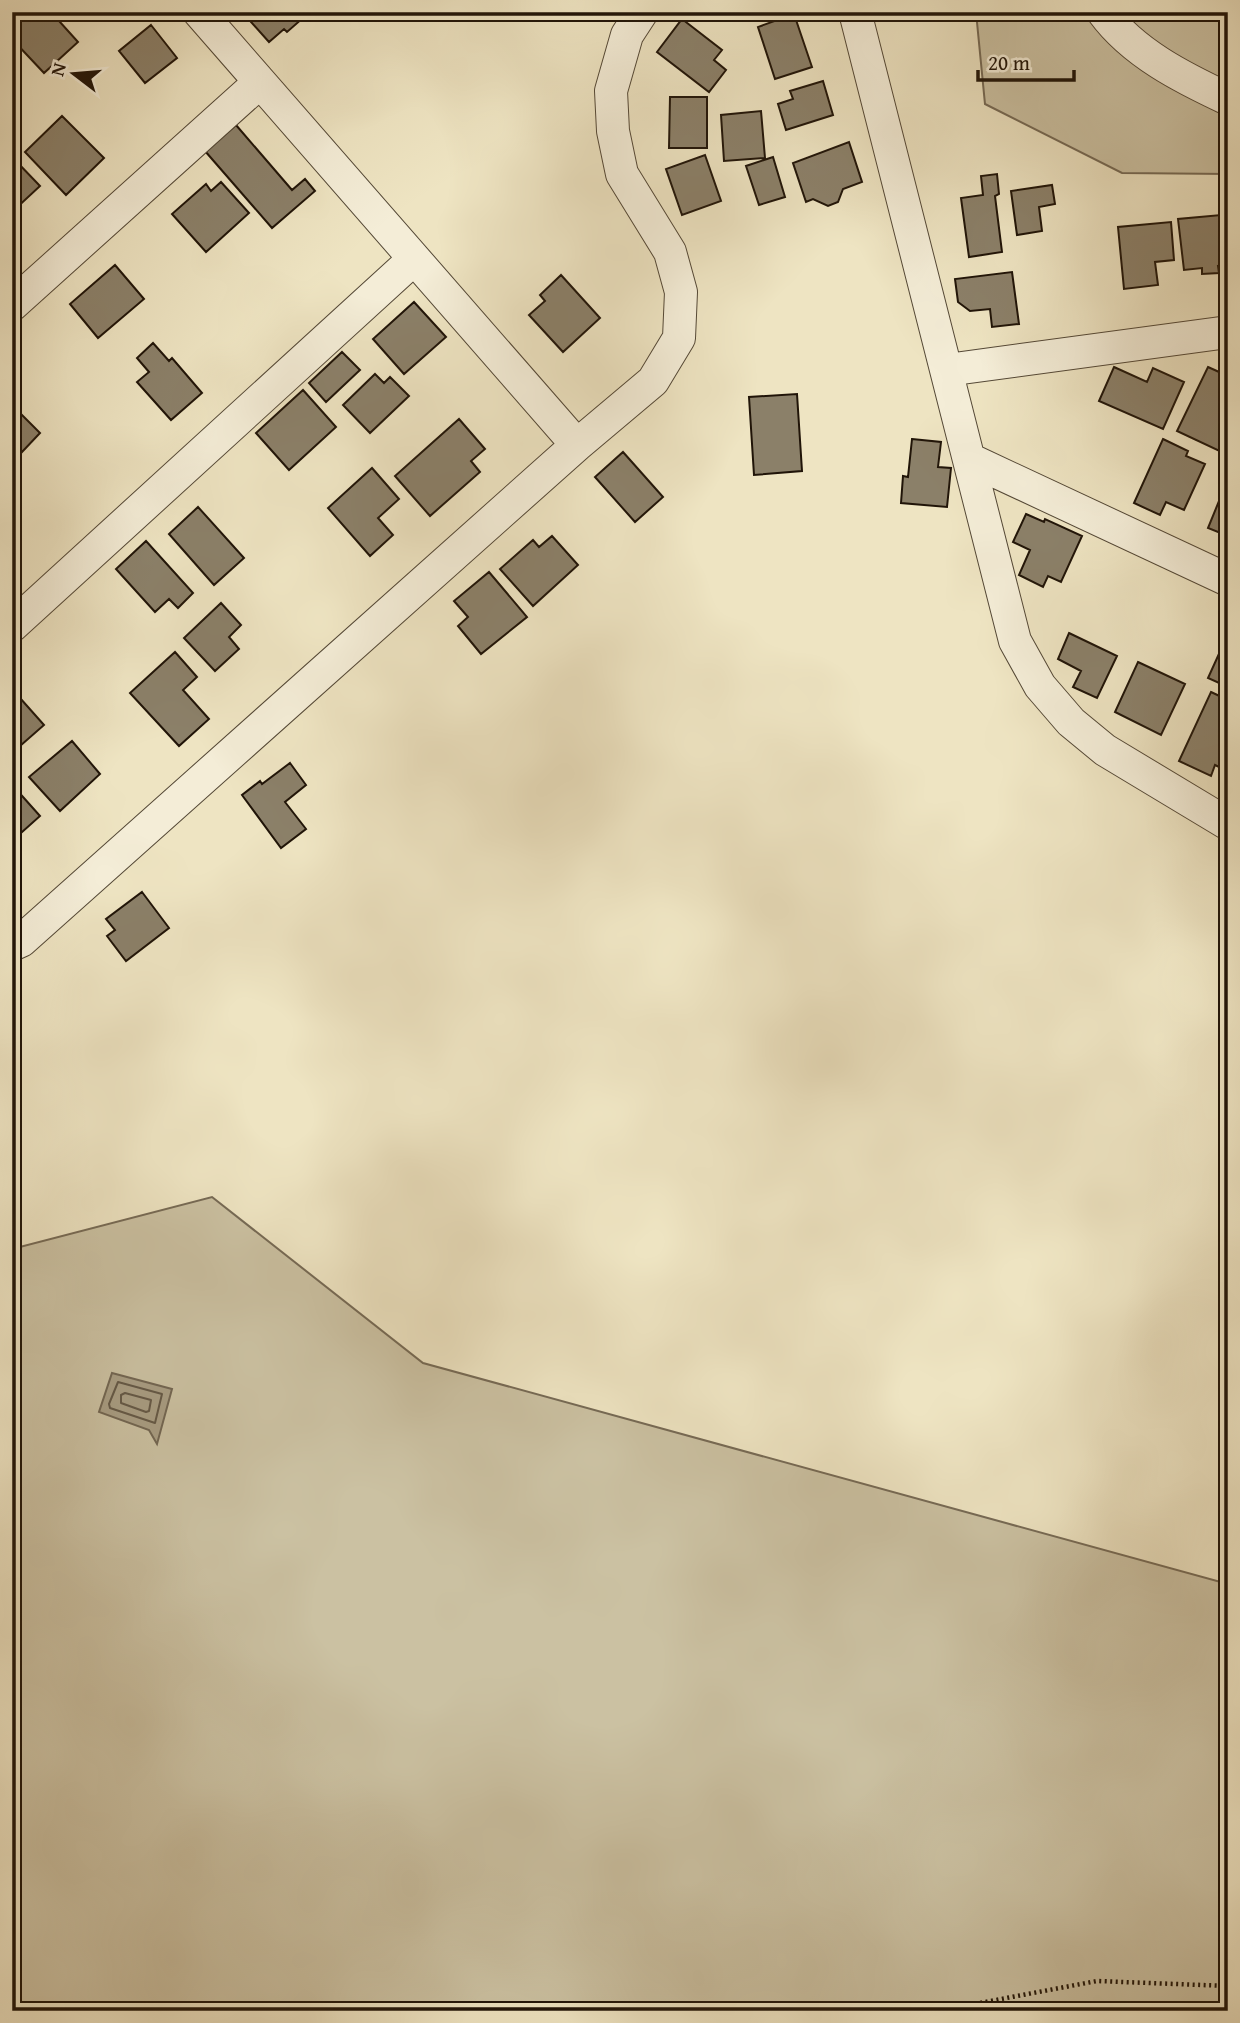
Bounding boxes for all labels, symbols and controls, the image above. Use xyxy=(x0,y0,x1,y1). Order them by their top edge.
north arrow xyxy=(38,38,108,108)
scale bar xyxy=(978,38,1074,82)
text: 20 m xyxy=(988,47,1030,78)
text: N xyxy=(42,59,73,79)

